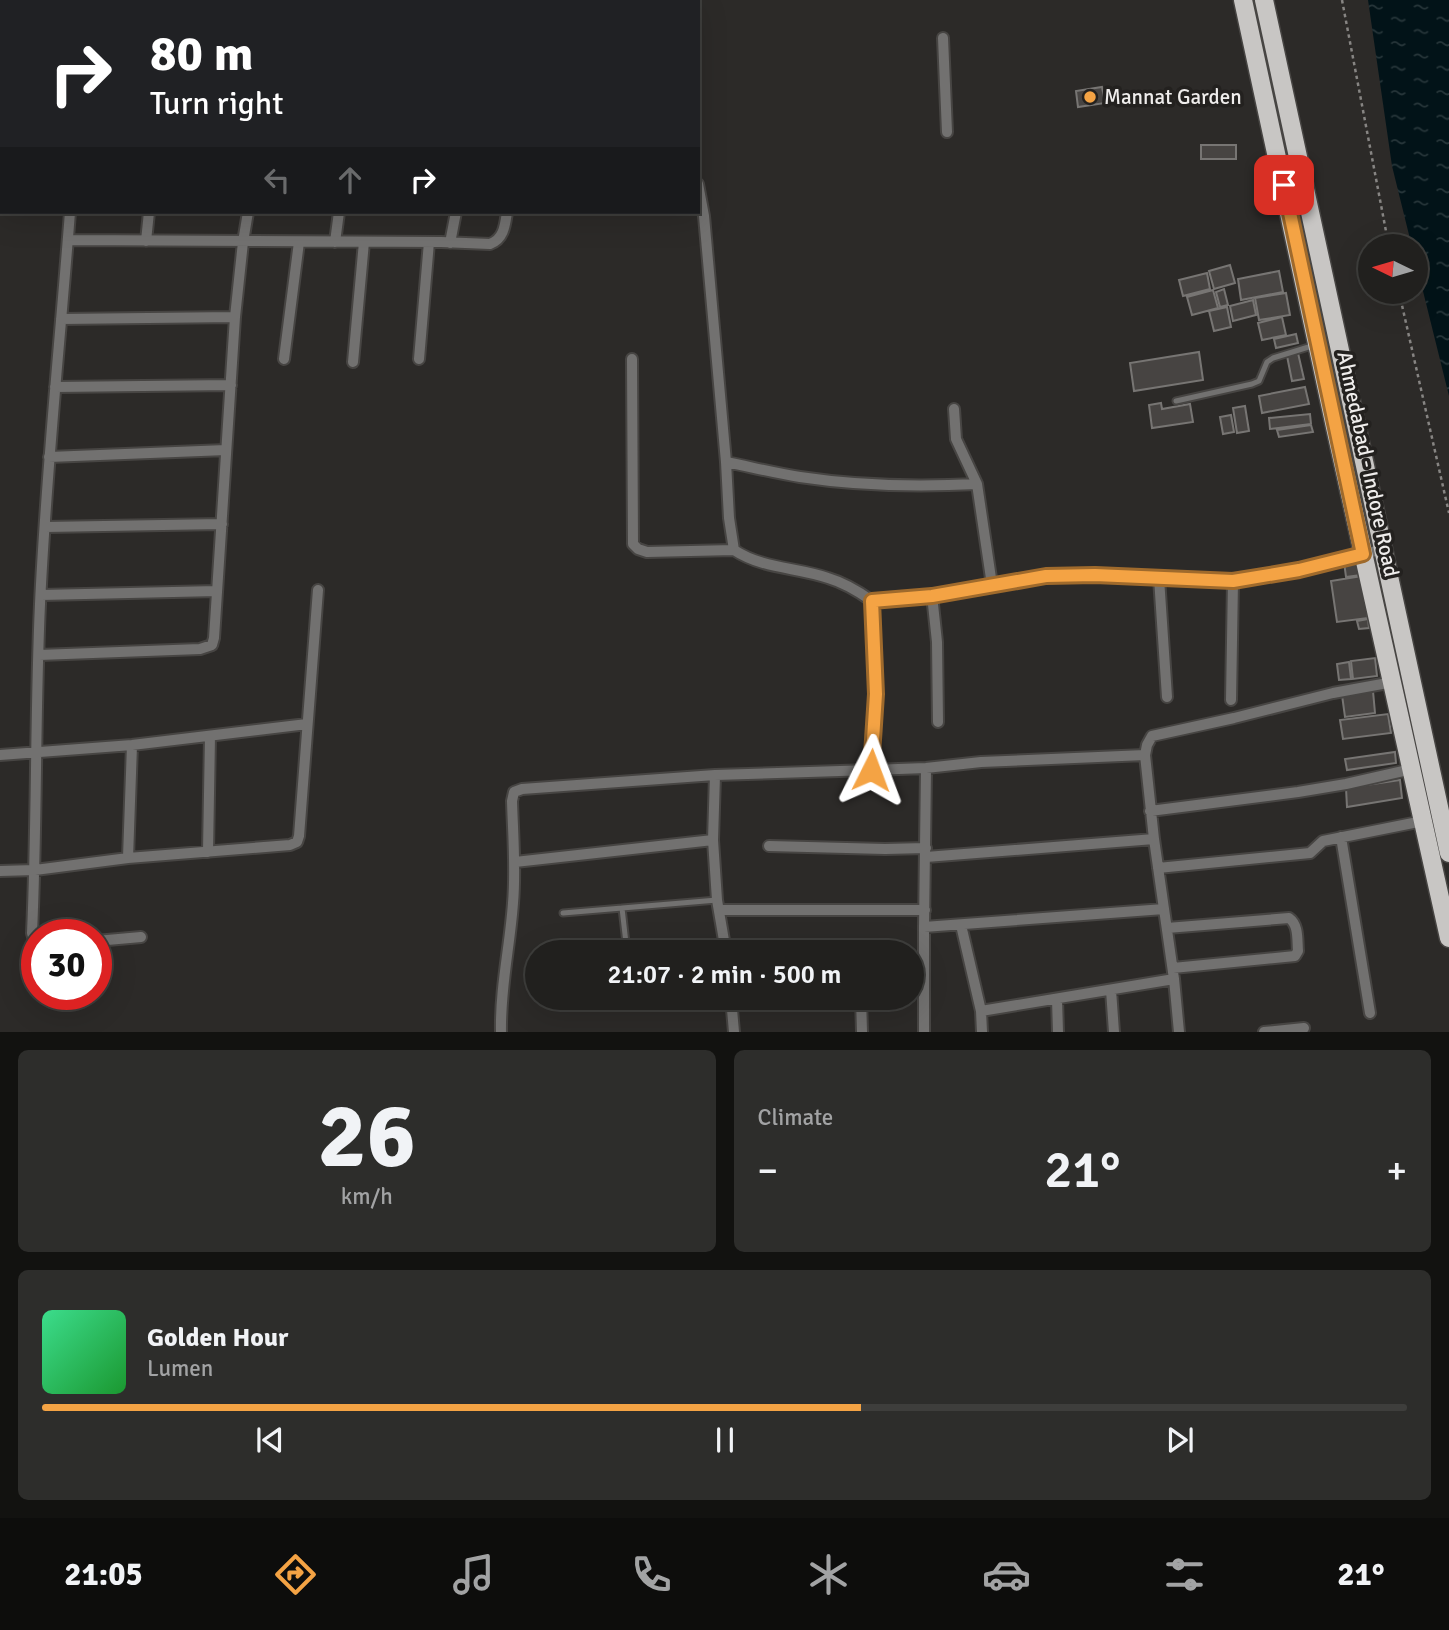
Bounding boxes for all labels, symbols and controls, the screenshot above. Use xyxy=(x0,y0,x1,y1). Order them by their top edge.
text: 80 m xyxy=(150,24,253,84)
icon: right xyxy=(35,28,126,119)
text: Turn right xyxy=(150,84,283,123)
place label: Mannat Garden xyxy=(1104,84,1242,110)
marker: Mannat Garden xyxy=(1082,89,1098,105)
pin xyxy=(1254,155,1314,215)
icon: left xyxy=(258,161,296,199)
icon: ahead xyxy=(331,161,369,199)
icon: right xyxy=(404,161,442,199)
icon: arrive xyxy=(1265,166,1303,204)
north arrow xyxy=(1358,234,1428,304)
map controls xyxy=(1358,234,1428,304)
street label: Ahmedabad - Indore Road xyxy=(1331,349,1405,579)
position arrow xyxy=(834,733,908,807)
speed limit sign: 30 xyxy=(21,919,112,1010)
text: 21:07 · 2 min · 500 m xyxy=(608,959,841,991)
text: 26 xyxy=(318,1080,416,1193)
text: Climate xyxy=(758,1103,833,1132)
text: 21° xyxy=(1044,1138,1120,1202)
text: − xyxy=(758,1147,778,1194)
text: + xyxy=(1386,1147,1407,1194)
text: km/h xyxy=(341,1182,393,1211)
text: Golden Hour xyxy=(147,1322,288,1354)
text: Lumen xyxy=(147,1354,213,1383)
icon: previous xyxy=(251,1421,289,1459)
icon: pause xyxy=(706,1421,744,1459)
icon: next xyxy=(1161,1421,1199,1459)
icon: directions xyxy=(271,1550,320,1599)
icon: music xyxy=(449,1550,498,1599)
icon: phone xyxy=(627,1550,676,1599)
icon: climate xyxy=(804,1550,853,1599)
icon: car xyxy=(982,1550,1031,1599)
icon: filters xyxy=(1160,1550,1209,1599)
text: 21:05 xyxy=(64,1555,143,1594)
text: 21° xyxy=(1337,1555,1385,1594)

